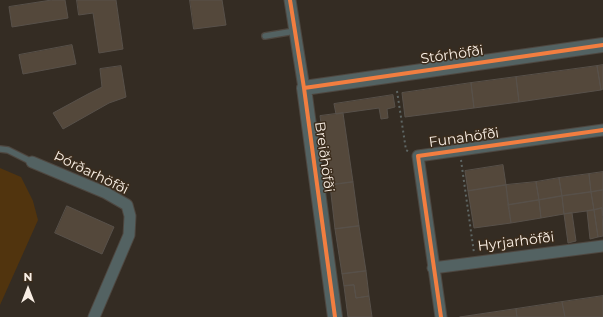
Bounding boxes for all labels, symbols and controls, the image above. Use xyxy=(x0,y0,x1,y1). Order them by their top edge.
street label: Stórhöfði xyxy=(420,42,484,68)
street label: Breiðhöfði xyxy=(311,120,337,194)
street label: Funahöfði xyxy=(428,125,500,151)
street label: Þórðarhöfði xyxy=(51,148,131,198)
street label: Hyrjarhöfði xyxy=(477,229,555,255)
north arrow xyxy=(8,269,48,309)
text: N xyxy=(24,270,32,284)

